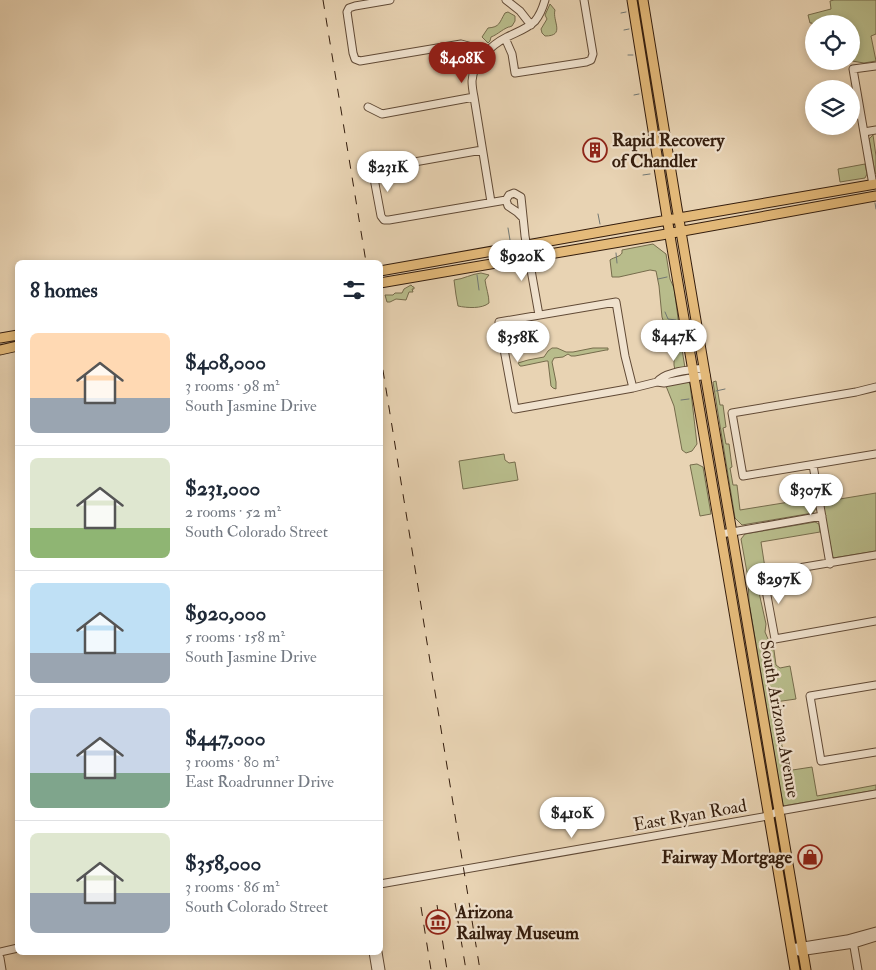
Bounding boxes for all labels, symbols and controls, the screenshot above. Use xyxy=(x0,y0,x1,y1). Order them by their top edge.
map controls xyxy=(805,15,860,135)
button: locate xyxy=(805,15,860,70)
pin: $408K xyxy=(427,42,497,84)
text: $408K xyxy=(440,48,484,68)
button: layers xyxy=(805,80,860,135)
place label: Rapid Recovery of Chandler xyxy=(612,129,725,173)
building icon: Rapid Recovery of Chandler xyxy=(582,137,608,163)
pin: $231K xyxy=(353,150,423,193)
text: $231K xyxy=(368,157,408,177)
pin: $920K xyxy=(487,240,557,282)
text: $920K xyxy=(500,246,544,266)
icon: filters xyxy=(340,276,368,304)
text: 8 homes xyxy=(30,277,98,304)
pin: $358K xyxy=(483,320,553,363)
pin: $447K xyxy=(639,320,709,362)
text: $447K xyxy=(652,326,696,346)
text: $358K xyxy=(498,327,538,347)
text: $408,000 xyxy=(185,349,266,376)
icon: home xyxy=(70,353,130,413)
text: 3 rooms · 98 m² xyxy=(185,376,280,396)
text: South Jasmine Drive xyxy=(185,396,317,416)
pin: $307K xyxy=(776,474,846,516)
text: $231,000 xyxy=(185,475,260,502)
icon: home xyxy=(70,478,130,538)
text: $307K xyxy=(790,480,832,500)
text: 2 rooms · 52 m² xyxy=(185,502,281,522)
text: South Colorado Street xyxy=(185,522,328,542)
pin: $297K xyxy=(744,562,814,605)
text: $297K xyxy=(757,569,801,589)
text: $920,000 xyxy=(185,600,266,627)
icon: home xyxy=(70,603,130,663)
text: 5 rooms · 158 m² xyxy=(185,627,285,647)
street label: South Arizona Avenue xyxy=(754,638,805,800)
text: South Jasmine Drive xyxy=(185,647,317,667)
text: $447,000 xyxy=(185,725,266,752)
icon: home xyxy=(70,728,130,788)
text: 3 rooms · 80 m² xyxy=(185,752,280,772)
text: East Roadrunner Drive xyxy=(185,772,334,792)
street label: East Ryan Road xyxy=(632,794,749,837)
pin: $410K xyxy=(537,796,607,839)
text: $410K xyxy=(551,803,593,823)
shop icon: Fairway Mortgage xyxy=(797,844,823,870)
place label: Fairway Mortgage xyxy=(661,846,792,869)
text: $358,000 xyxy=(185,850,261,877)
icon: home xyxy=(70,853,130,913)
text: 3 rooms · 86 m² xyxy=(185,877,279,897)
text: South Colorado Street xyxy=(185,897,328,917)
place label: Arizona Railway Museum xyxy=(455,901,580,945)
museum icon: Arizona Railway Museum xyxy=(425,909,451,935)

